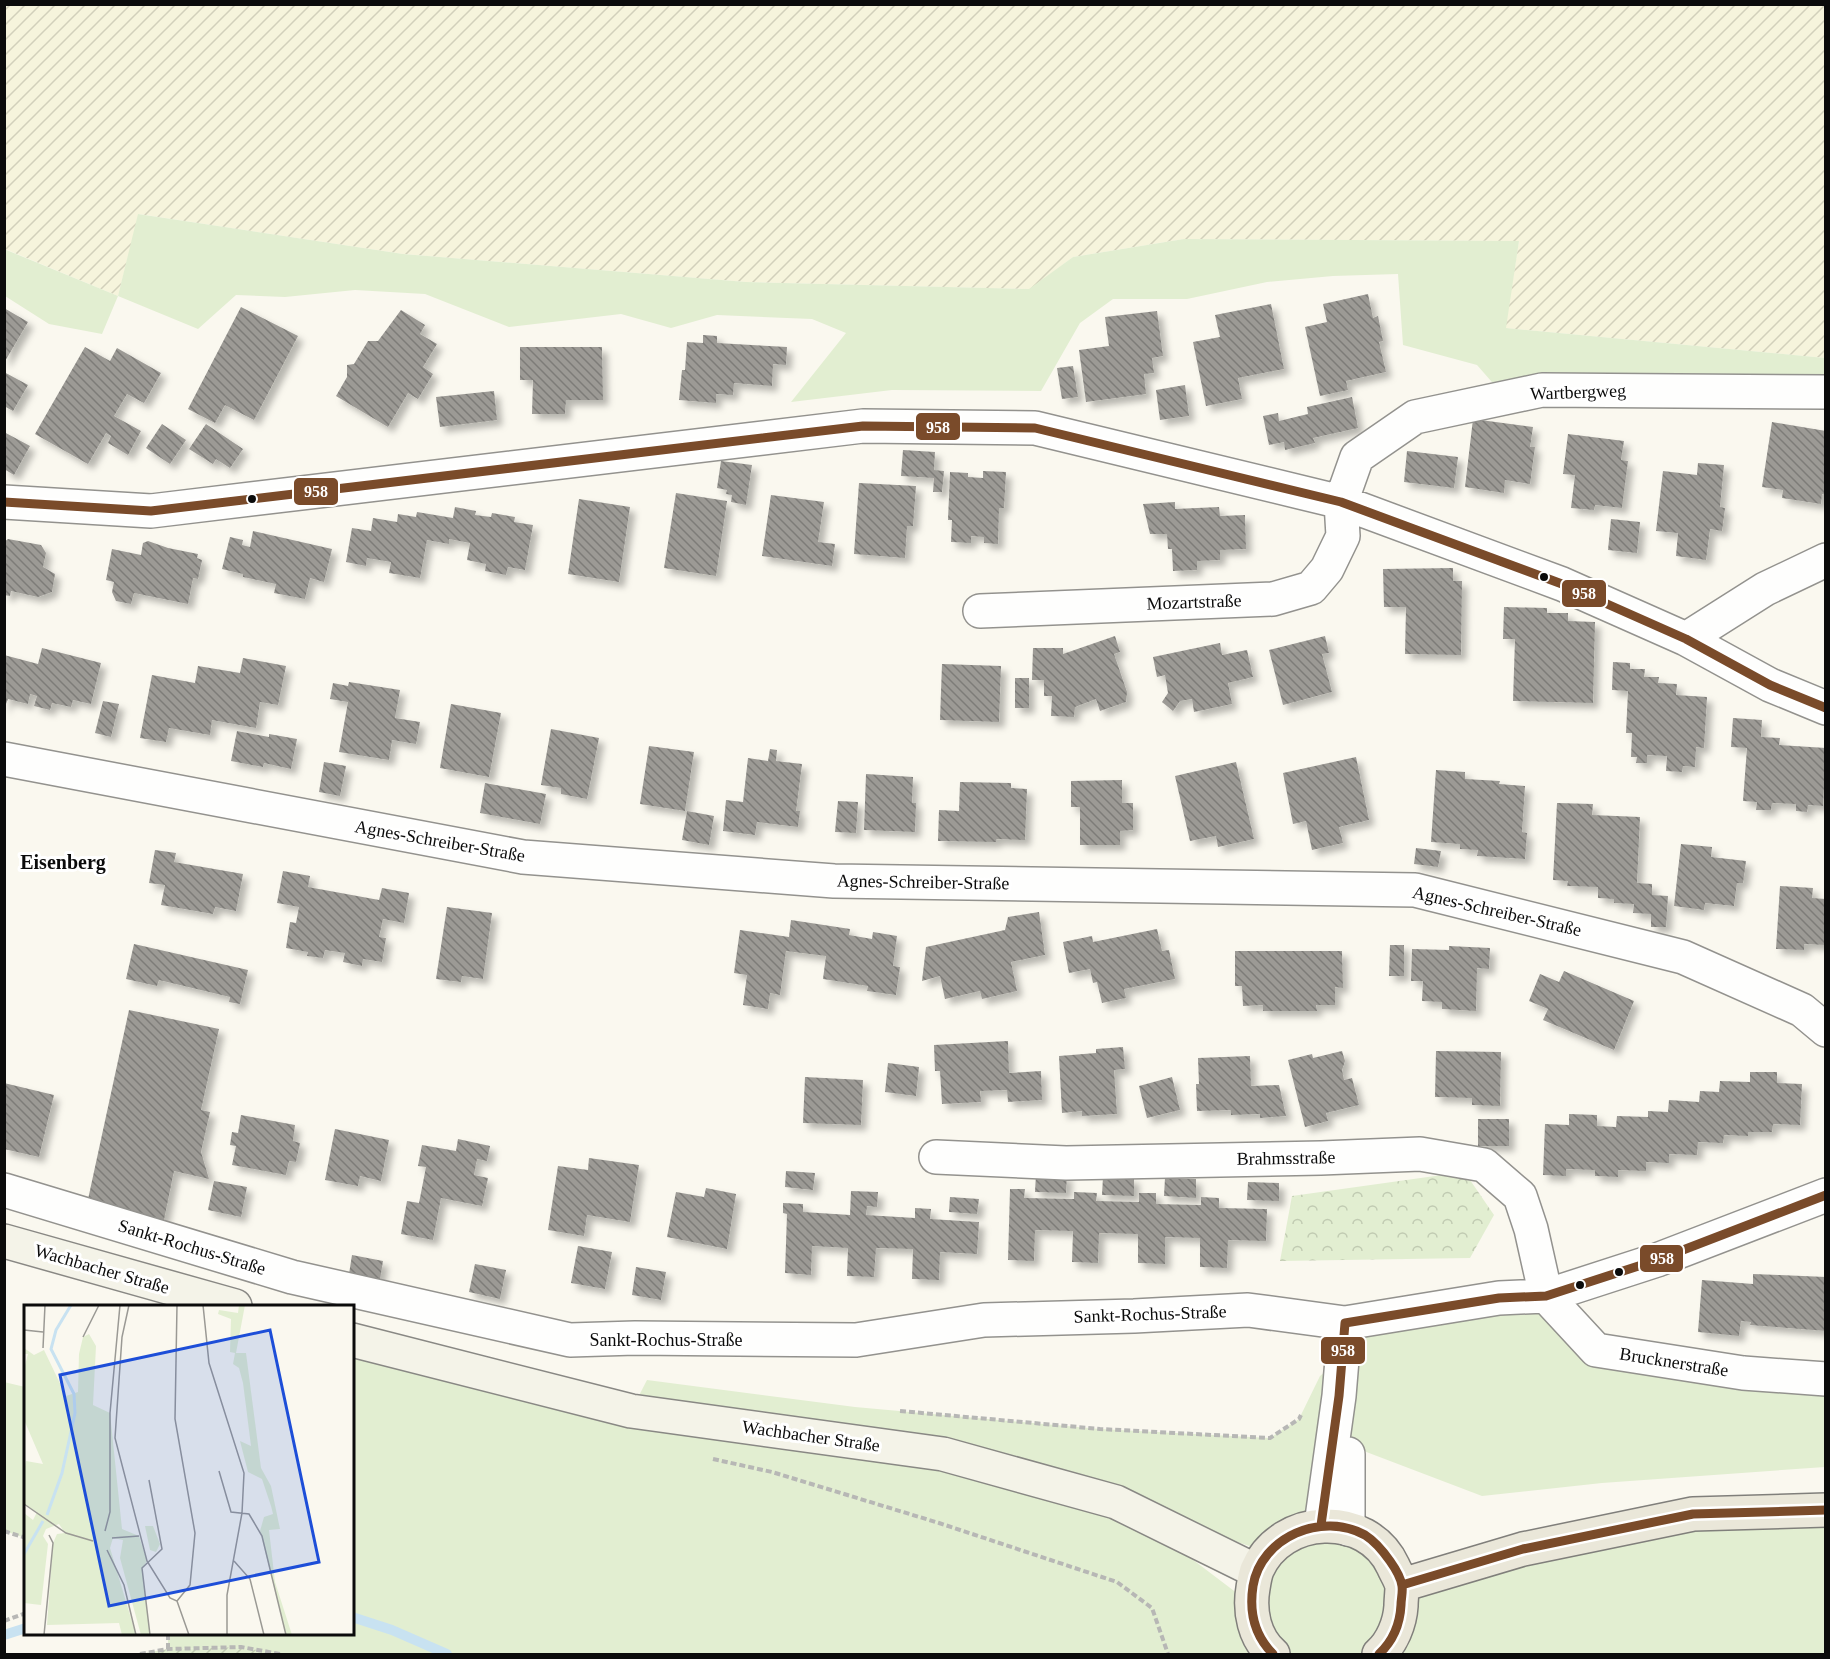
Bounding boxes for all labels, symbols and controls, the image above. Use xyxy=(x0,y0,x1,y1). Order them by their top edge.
street label: Wartbergweg xyxy=(1530,380,1626,404)
line badge: 958 xyxy=(915,412,961,441)
text: 958 xyxy=(926,419,950,436)
line badge: 958 xyxy=(293,477,339,506)
text: 958 xyxy=(304,483,328,500)
unlabelled marker xyxy=(246,493,258,505)
unlabelled marker xyxy=(1538,571,1550,583)
line badge: 958 xyxy=(1561,579,1607,608)
text: 958 xyxy=(1572,585,1596,602)
street label: Mozartstraße xyxy=(1146,590,1242,614)
street label: Agnes-Schreiber-Straße xyxy=(353,816,527,866)
district label: Eisenberg xyxy=(20,851,106,874)
street label: Agnes-Schreiber-Straße xyxy=(837,870,1009,894)
street label: Agnes-Schreiber-Straße xyxy=(1411,882,1583,940)
street label: Brahmsstraße xyxy=(1236,1147,1336,1169)
street label: Sankt-Rochus-Straße xyxy=(116,1215,268,1279)
street label: Wachbacher Straße xyxy=(32,1240,172,1298)
line badge: 958 xyxy=(1639,1244,1684,1273)
text: 958 xyxy=(1650,1250,1674,1267)
unlabelled marker xyxy=(1613,1266,1625,1278)
unlabelled marker xyxy=(1574,1279,1586,1291)
street label: Sankt-Rochus-Straße xyxy=(1073,1301,1227,1327)
inset map xyxy=(24,1305,354,1635)
street label: Sankt-Rochus-Straße xyxy=(590,1330,742,1350)
line badge: 958 xyxy=(1320,1336,1366,1365)
text: 958 xyxy=(1331,1342,1355,1359)
street label: Brucknerstraße xyxy=(1618,1344,1730,1380)
street label: Wachbacher Straße xyxy=(741,1416,881,1456)

